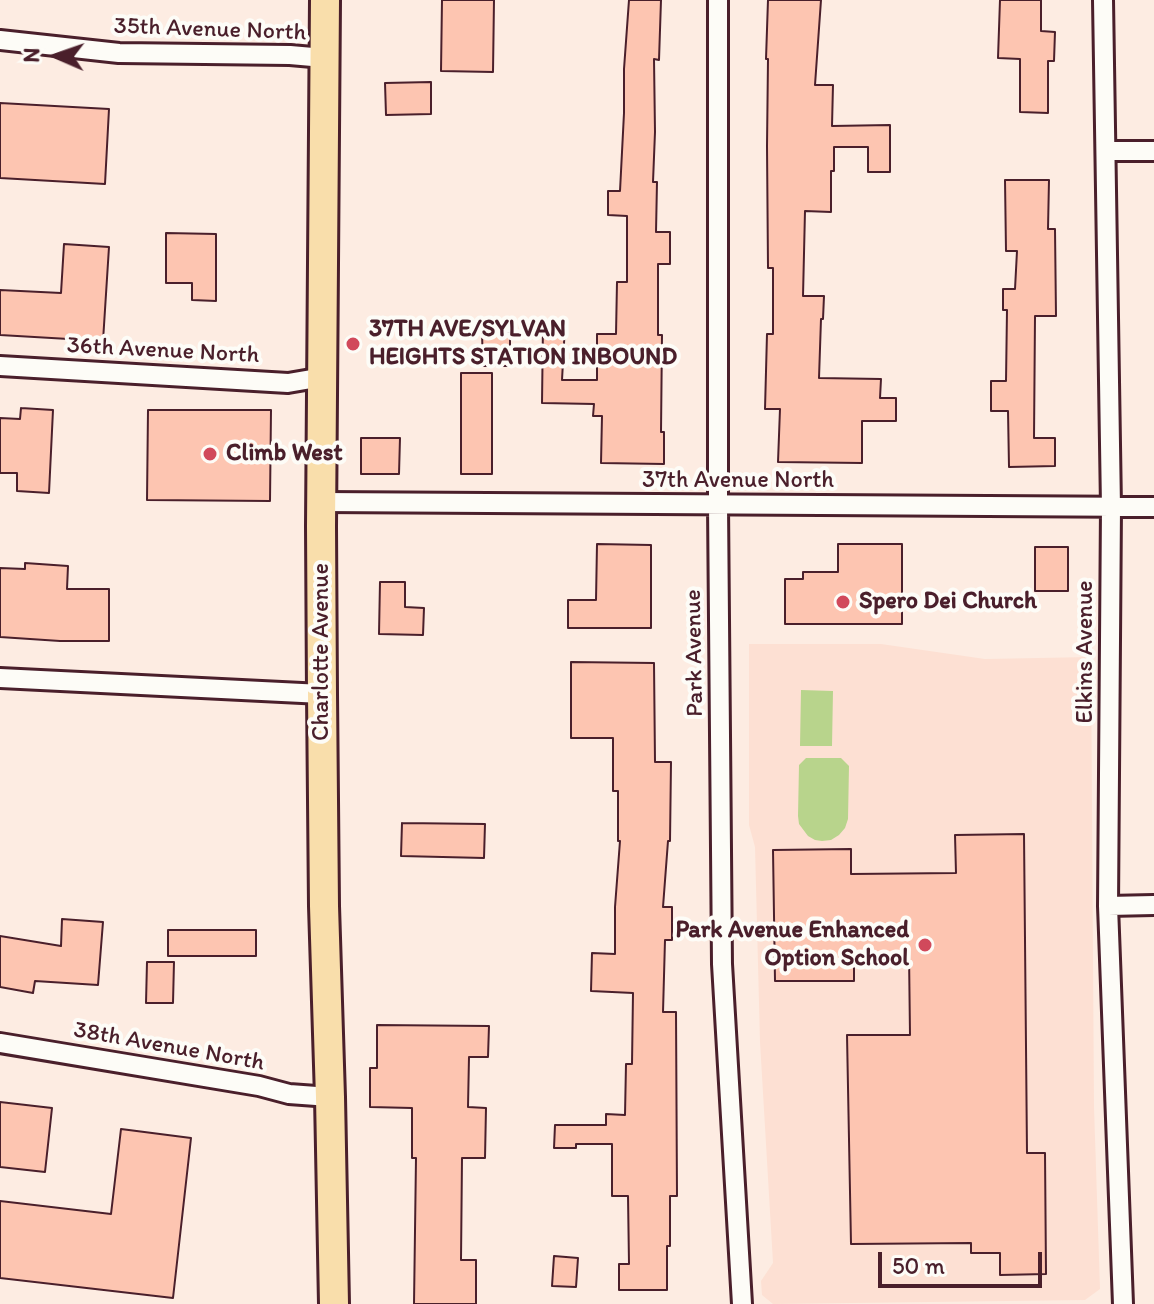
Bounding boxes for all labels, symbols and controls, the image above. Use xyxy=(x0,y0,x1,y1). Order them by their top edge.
street label: 35th Avenue North xyxy=(113,12,307,48)
north arrow xyxy=(16,16,96,96)
text: N xyxy=(18,47,45,63)
place label: 37TH AVE/SYLVAN HEIGHTS STATION INBOUND xyxy=(369,316,677,372)
street label: 36th Avenue North xyxy=(66,332,260,370)
marker: 37TH AVE/SYLVAN HEIGHTS STATION INBOUND xyxy=(344,335,362,353)
place label: Climb West xyxy=(226,440,342,468)
marker: Climb West xyxy=(201,445,219,463)
street label: 37th Avenue North xyxy=(642,467,834,495)
street label: Charlotte Avenue xyxy=(308,563,336,741)
street label: Elkins Avenue xyxy=(1072,580,1100,724)
place label: Spero Dei Church xyxy=(859,588,1037,616)
street label: Park Avenue xyxy=(679,589,711,717)
marker: Spero Dei Church xyxy=(834,593,852,611)
place label: Park Avenue Enhanced Option School xyxy=(675,917,909,973)
marker: Park Avenue Enhanced Option School xyxy=(916,936,934,954)
street label: 38th Avenue North xyxy=(71,1016,267,1078)
scale bar xyxy=(882,1236,1046,1286)
text: 50 m xyxy=(892,1251,945,1280)

